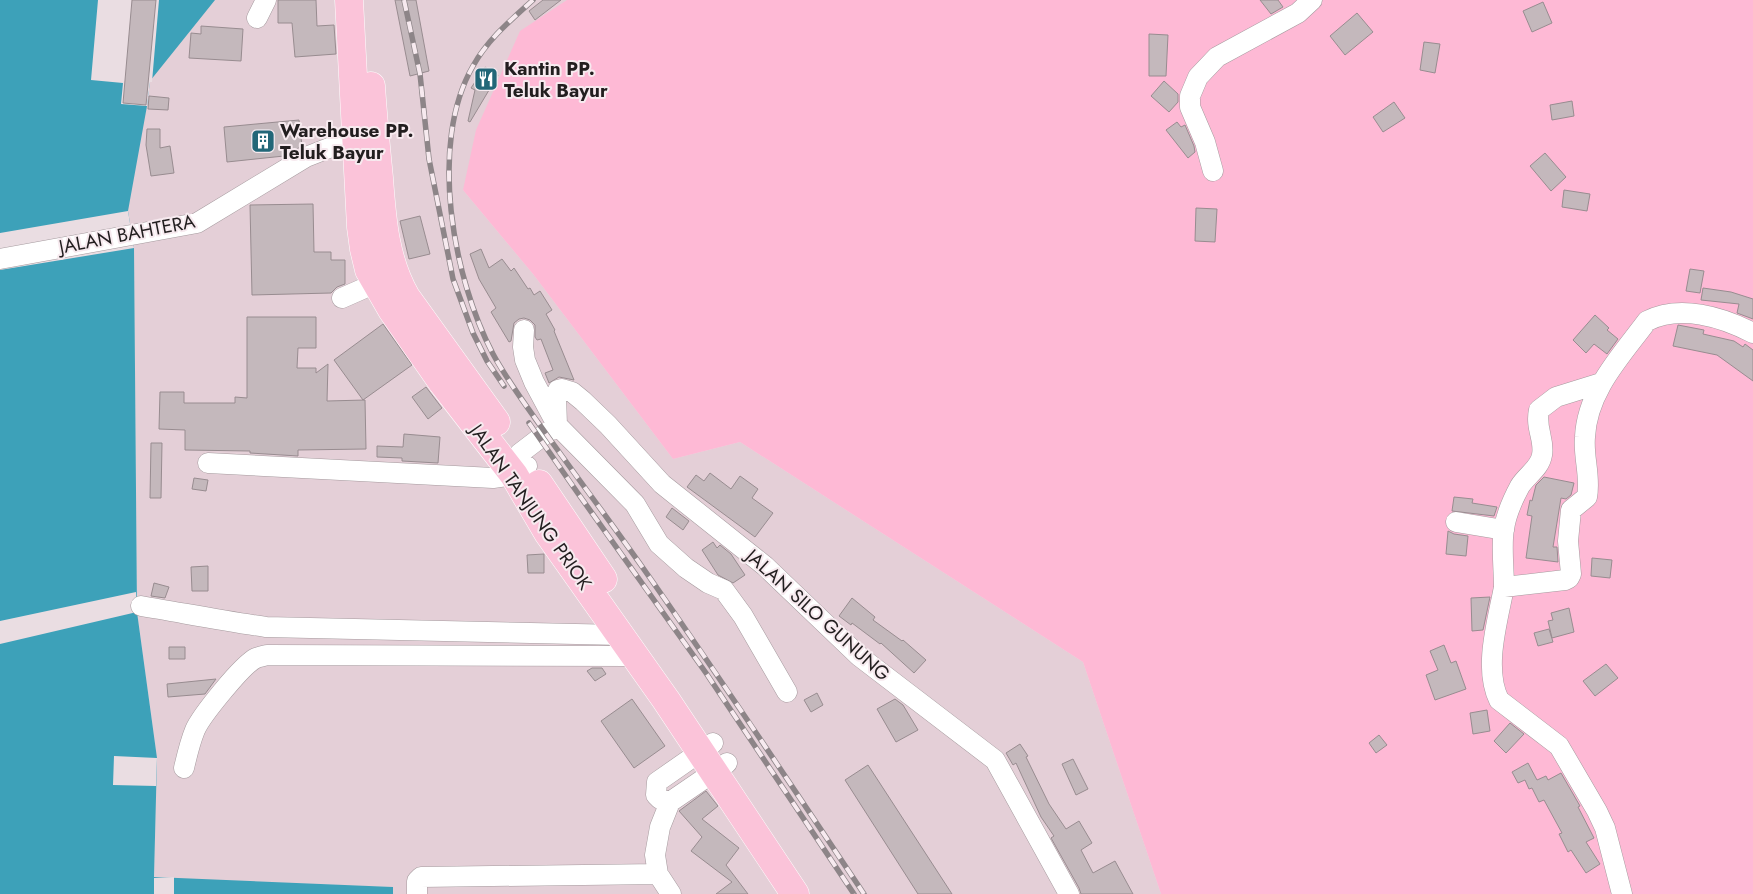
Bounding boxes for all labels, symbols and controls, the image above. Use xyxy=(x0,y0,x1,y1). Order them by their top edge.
place label: Kantin PP. Teluk Bayur xyxy=(504,55,608,104)
restaurant icon: Kantin PP. Teluk Bayur xyxy=(473,66,499,92)
place label: Warehouse PP. Teluk Bayur xyxy=(280,117,414,166)
building icon: Warehouse PP. Teluk Bayur xyxy=(250,128,276,154)
street label: JALAN BAHTERA xyxy=(54,207,198,261)
street label: JALAN TANJUNG PRIOK xyxy=(462,416,599,595)
street label: JALAN SILO GUNUNG xyxy=(738,541,896,687)

